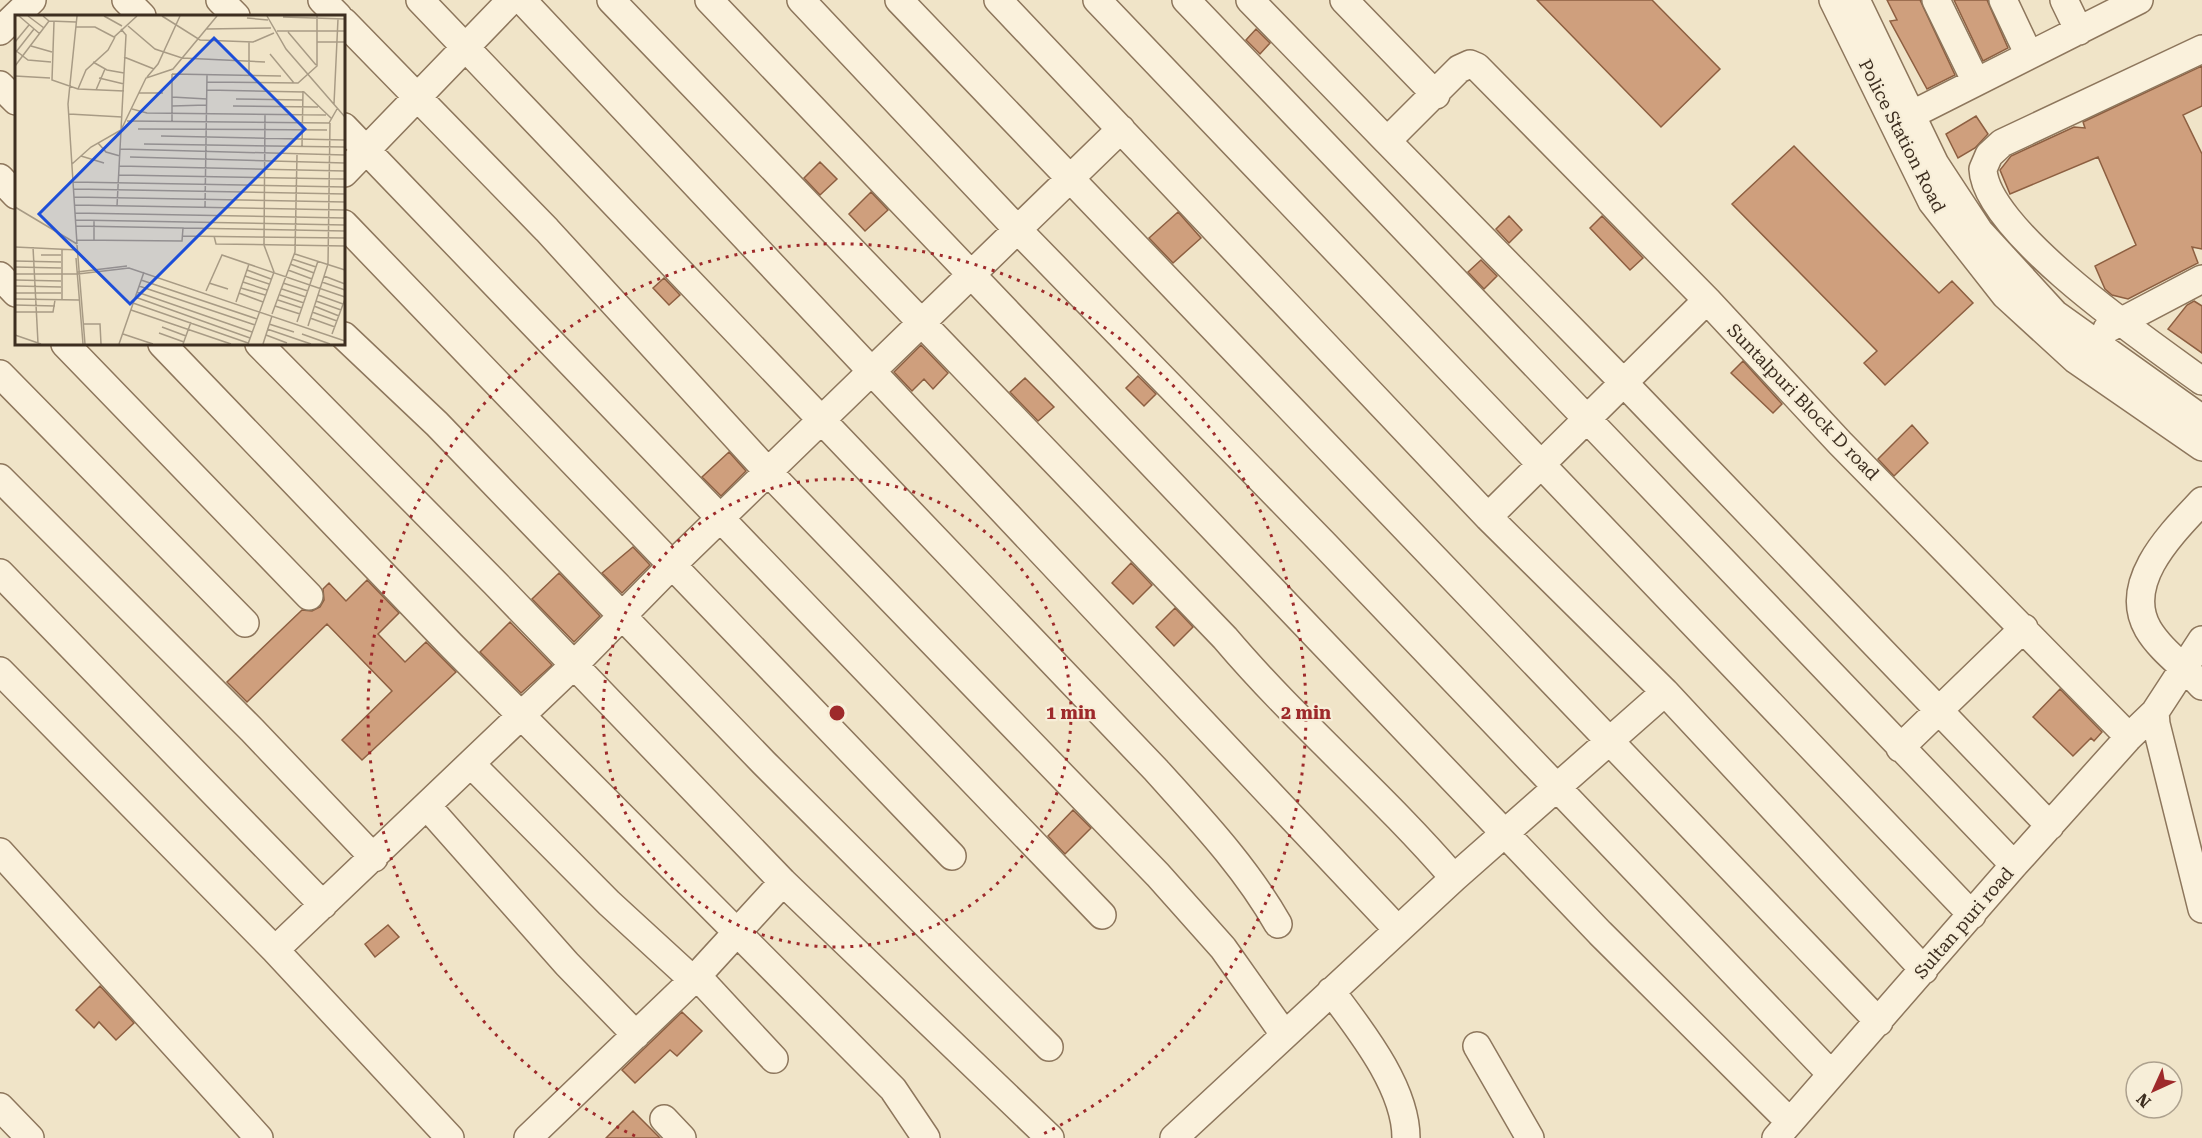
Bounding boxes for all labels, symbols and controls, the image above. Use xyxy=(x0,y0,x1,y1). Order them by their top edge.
inset map xyxy=(15,15,345,345)
street label: Police Station Road xyxy=(1855,56,1950,216)
street label: Suntalpuri Block D road xyxy=(1723,319,1884,484)
text: 1 min xyxy=(1046,702,1096,723)
text: 2 min xyxy=(1281,702,1331,723)
centre of rings xyxy=(827,703,847,723)
street label: Sultan puri road xyxy=(1910,862,2018,983)
north arrow xyxy=(2124,1060,2184,1120)
text: N xyxy=(2133,1089,2155,1111)

